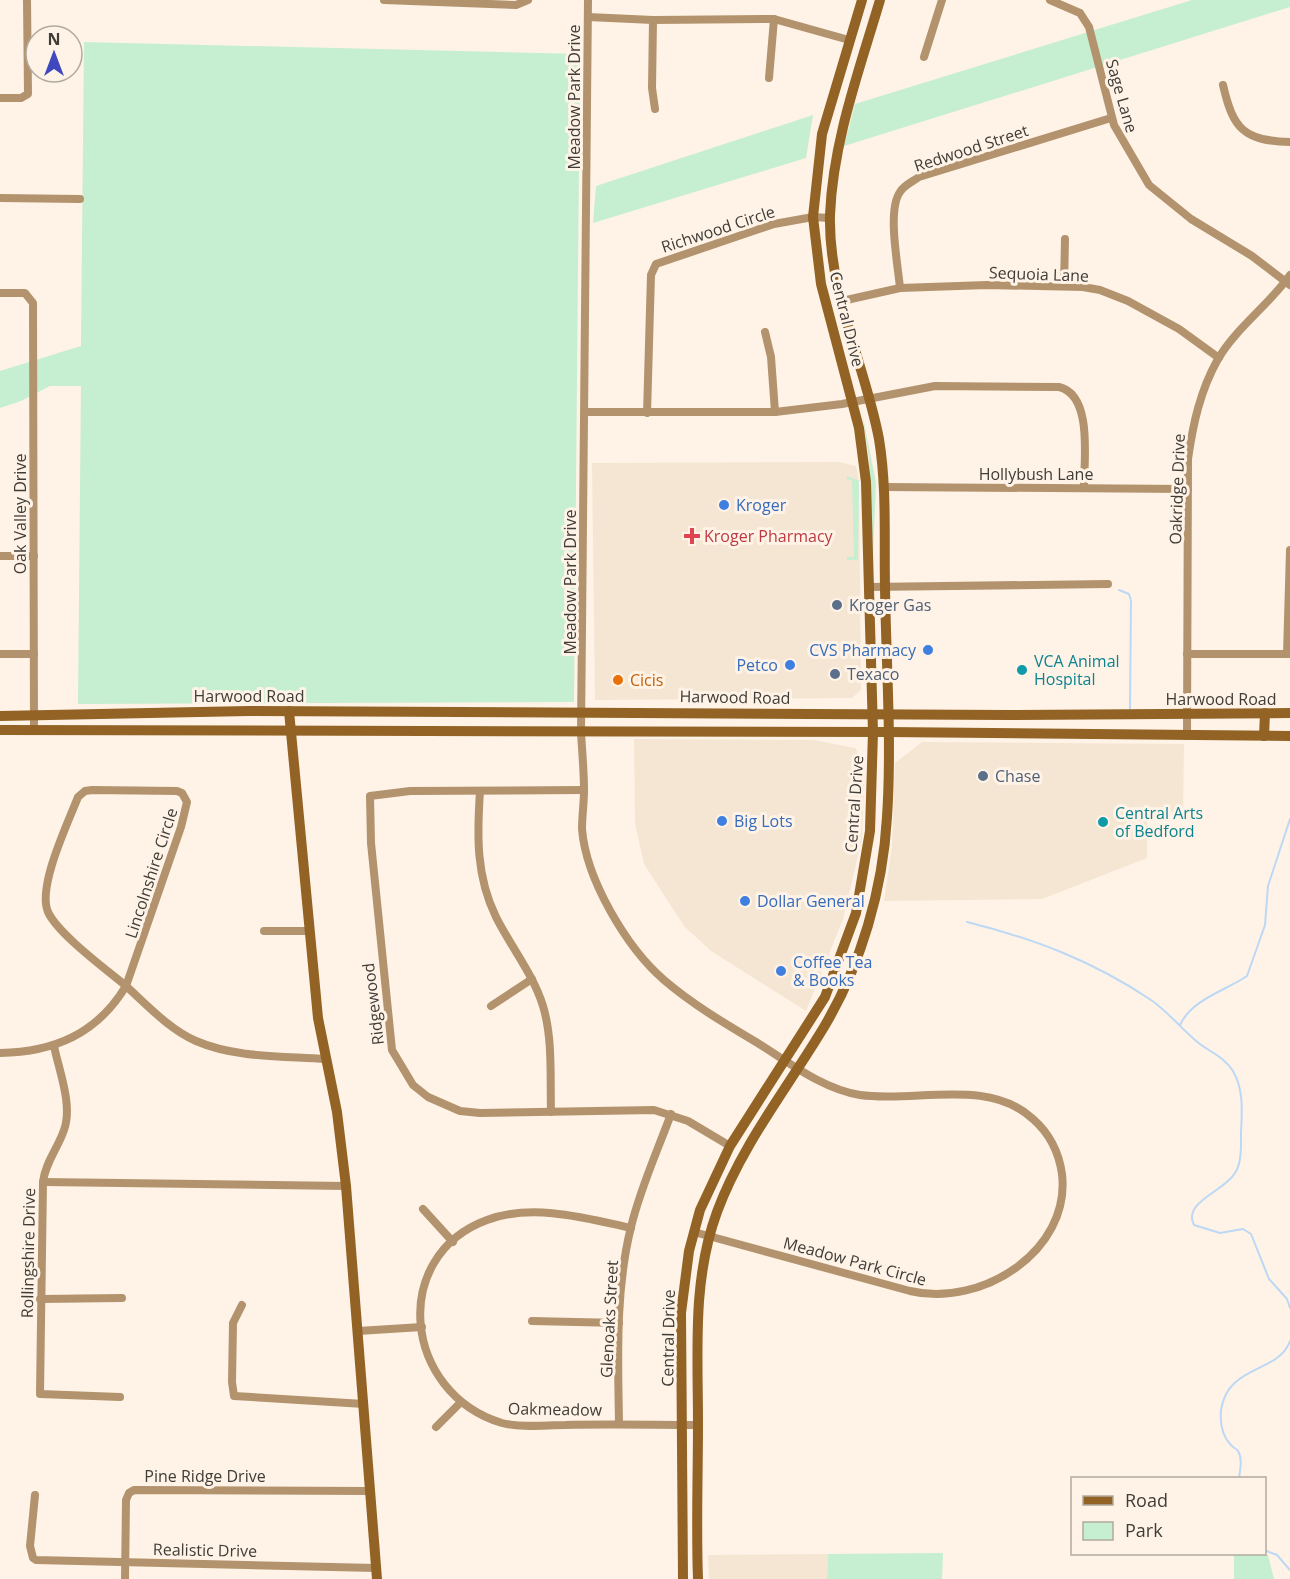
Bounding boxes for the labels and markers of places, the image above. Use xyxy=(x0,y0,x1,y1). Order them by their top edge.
place label: Kroger xyxy=(736,494,787,516)
marker: Kroger xyxy=(717,498,731,512)
place label: Kroger Pharmacy xyxy=(704,525,834,547)
marker: Kroger Pharmacy xyxy=(685,529,699,543)
place label: Kroger Gas xyxy=(849,594,931,616)
marker: Kroger Gas xyxy=(830,598,844,612)
place label: CVS Pharmacy xyxy=(809,639,917,661)
marker: CVS Pharmacy xyxy=(921,643,935,657)
place label: VCA Animal Hospital xyxy=(1034,650,1120,690)
place label: Petco xyxy=(736,654,778,676)
marker: Petco xyxy=(783,658,797,672)
place label: Texaco xyxy=(847,663,899,685)
marker: VCA Animal Hospital xyxy=(1015,663,1029,677)
marker: Texaco xyxy=(828,667,842,681)
place label: Cicis xyxy=(630,669,663,691)
marker: Cicis xyxy=(611,673,625,687)
place label: Chase xyxy=(995,765,1040,787)
marker: Chase xyxy=(976,769,990,783)
place label: Central Arts of Bedford xyxy=(1115,802,1203,842)
place label: Big Lots xyxy=(734,810,793,832)
marker: Big Lots xyxy=(715,814,729,828)
marker: Central Arts of Bedford xyxy=(1096,815,1110,829)
place label: Dollar General xyxy=(757,890,865,912)
marker: Dollar General xyxy=(738,894,752,908)
place label: Coffee Tea & Books xyxy=(793,951,872,991)
marker: Coffee Tea & Books xyxy=(774,964,788,978)

